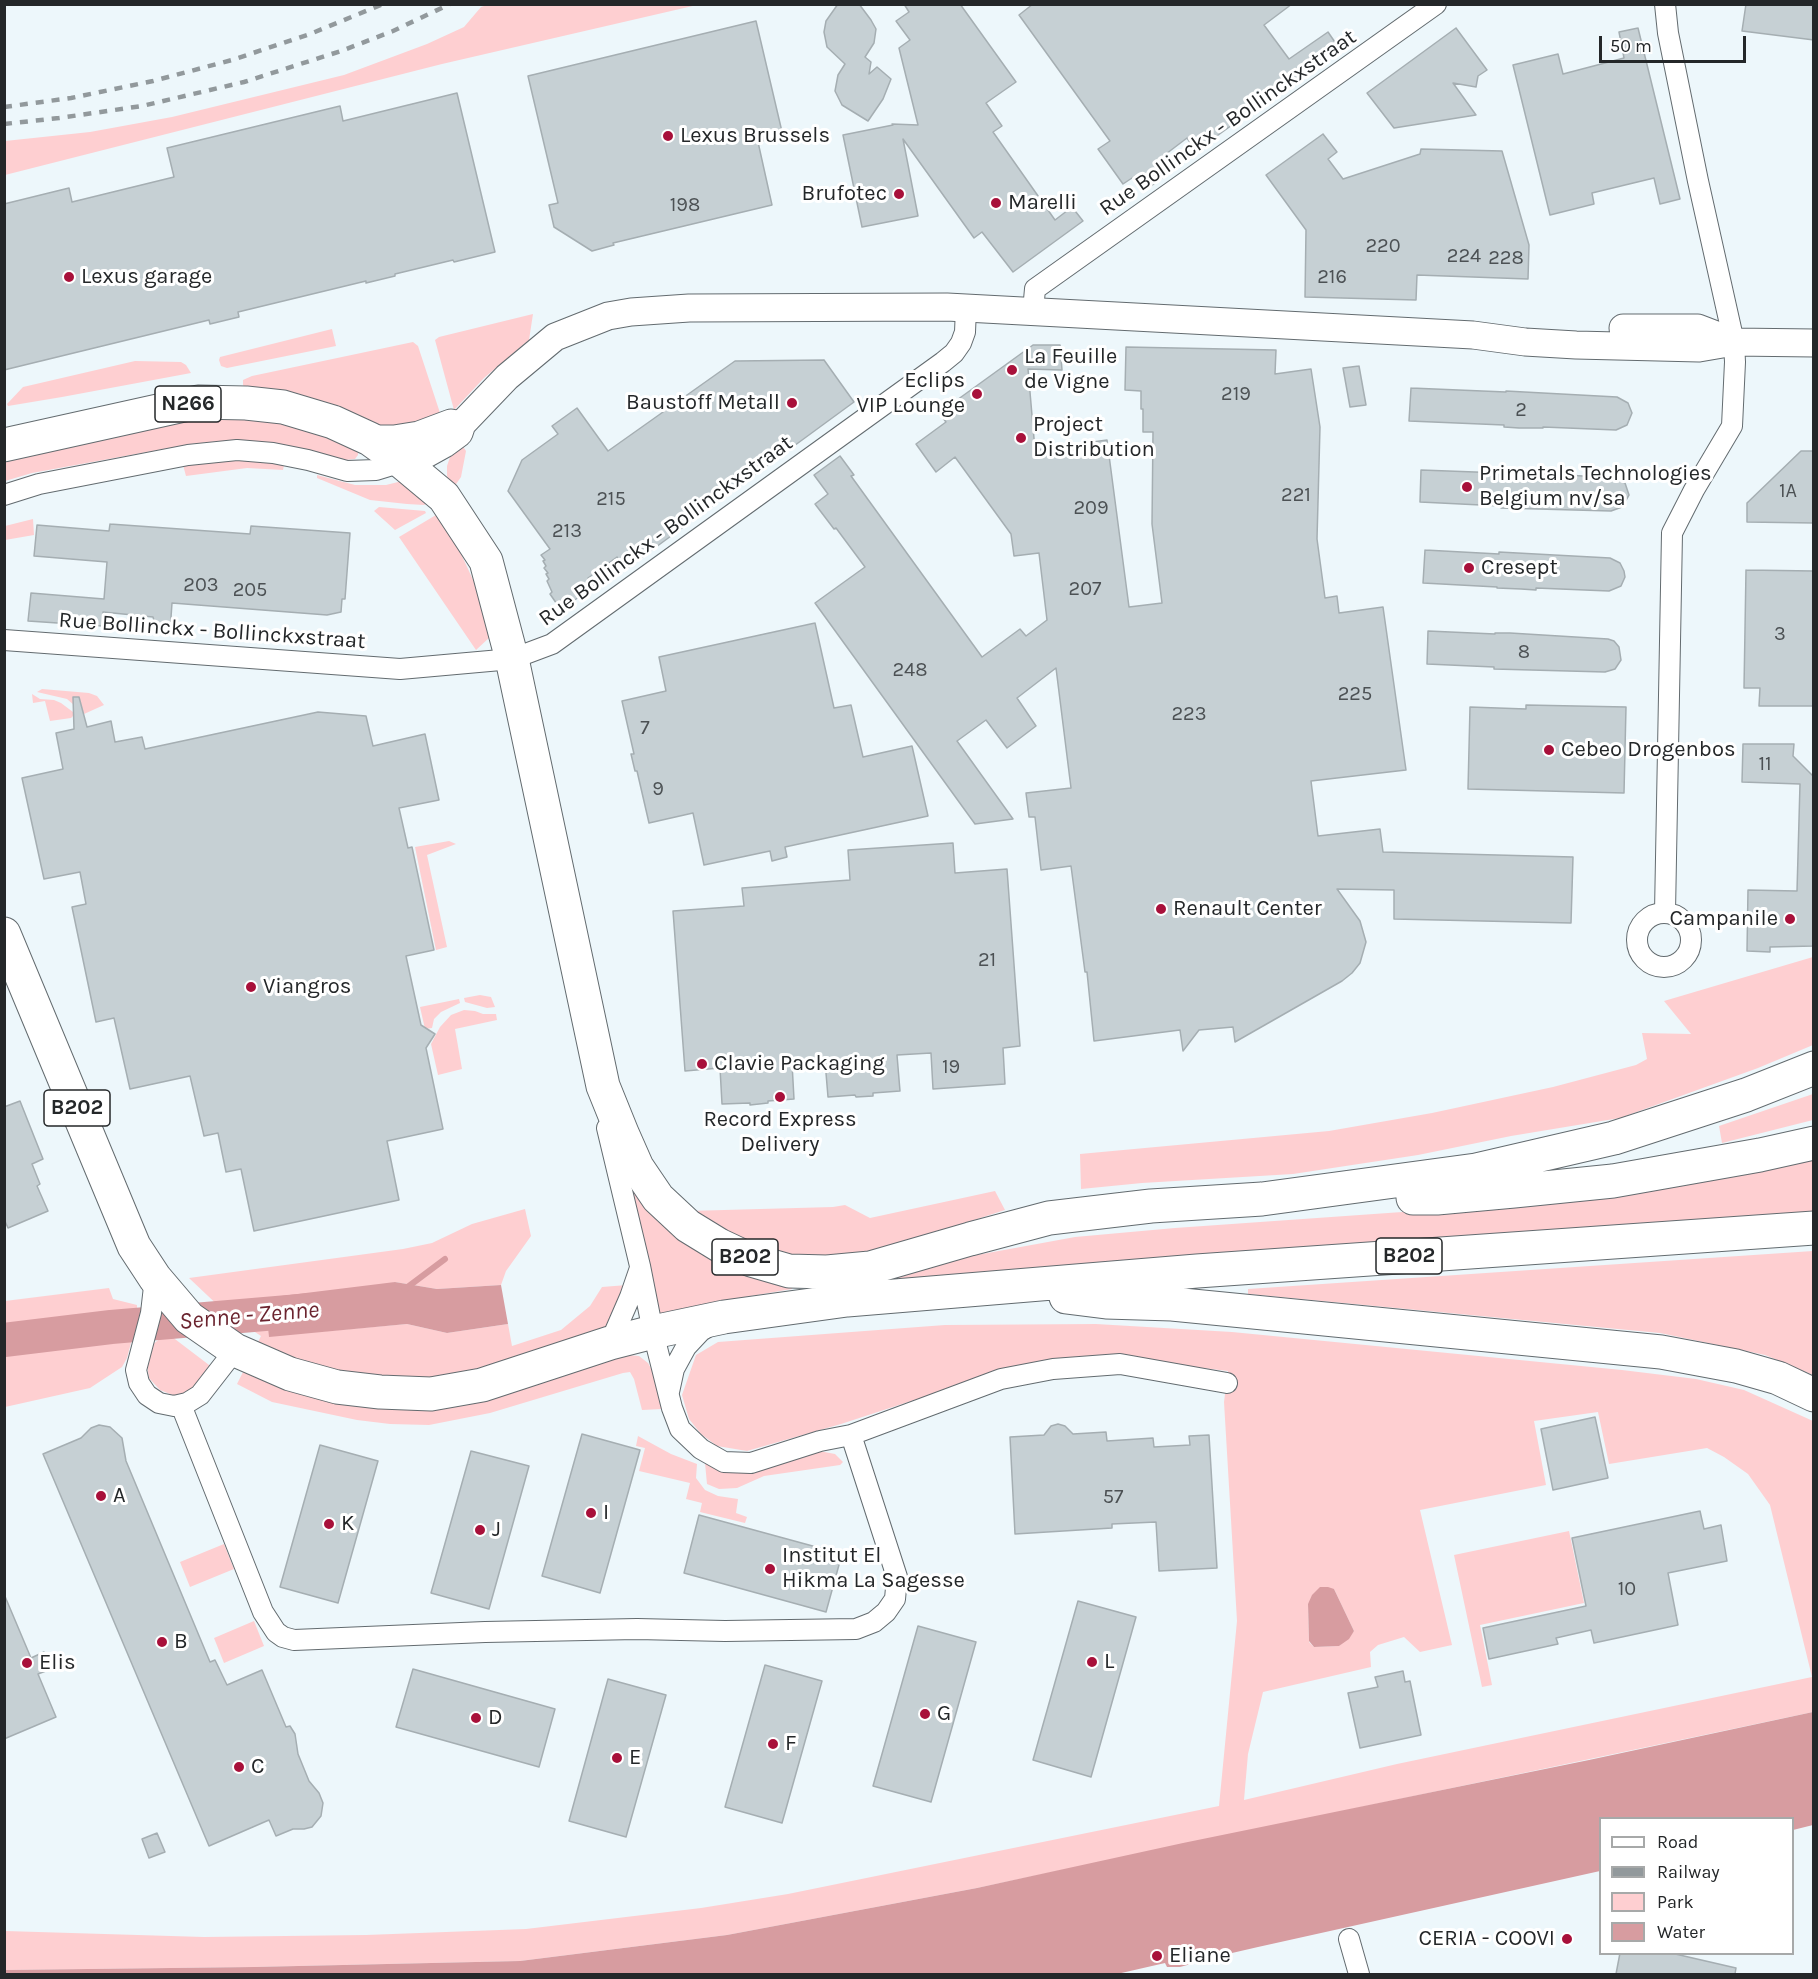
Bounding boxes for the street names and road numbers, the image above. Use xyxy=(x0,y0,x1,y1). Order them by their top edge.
street label: Rue Bollinckx - Bollinckxstraat xyxy=(1095,24,1361,222)
road number: N266 xyxy=(155,386,221,422)
street label: Rue Bollinckx - Bollinckxstraat xyxy=(534,430,798,632)
street label: Rue Bollinckx - Bollinckxstraat xyxy=(58,607,366,655)
road number: B202 xyxy=(44,1090,110,1126)
road number: B202 xyxy=(1376,1238,1442,1274)
road number: B202 xyxy=(712,1239,778,1275)

